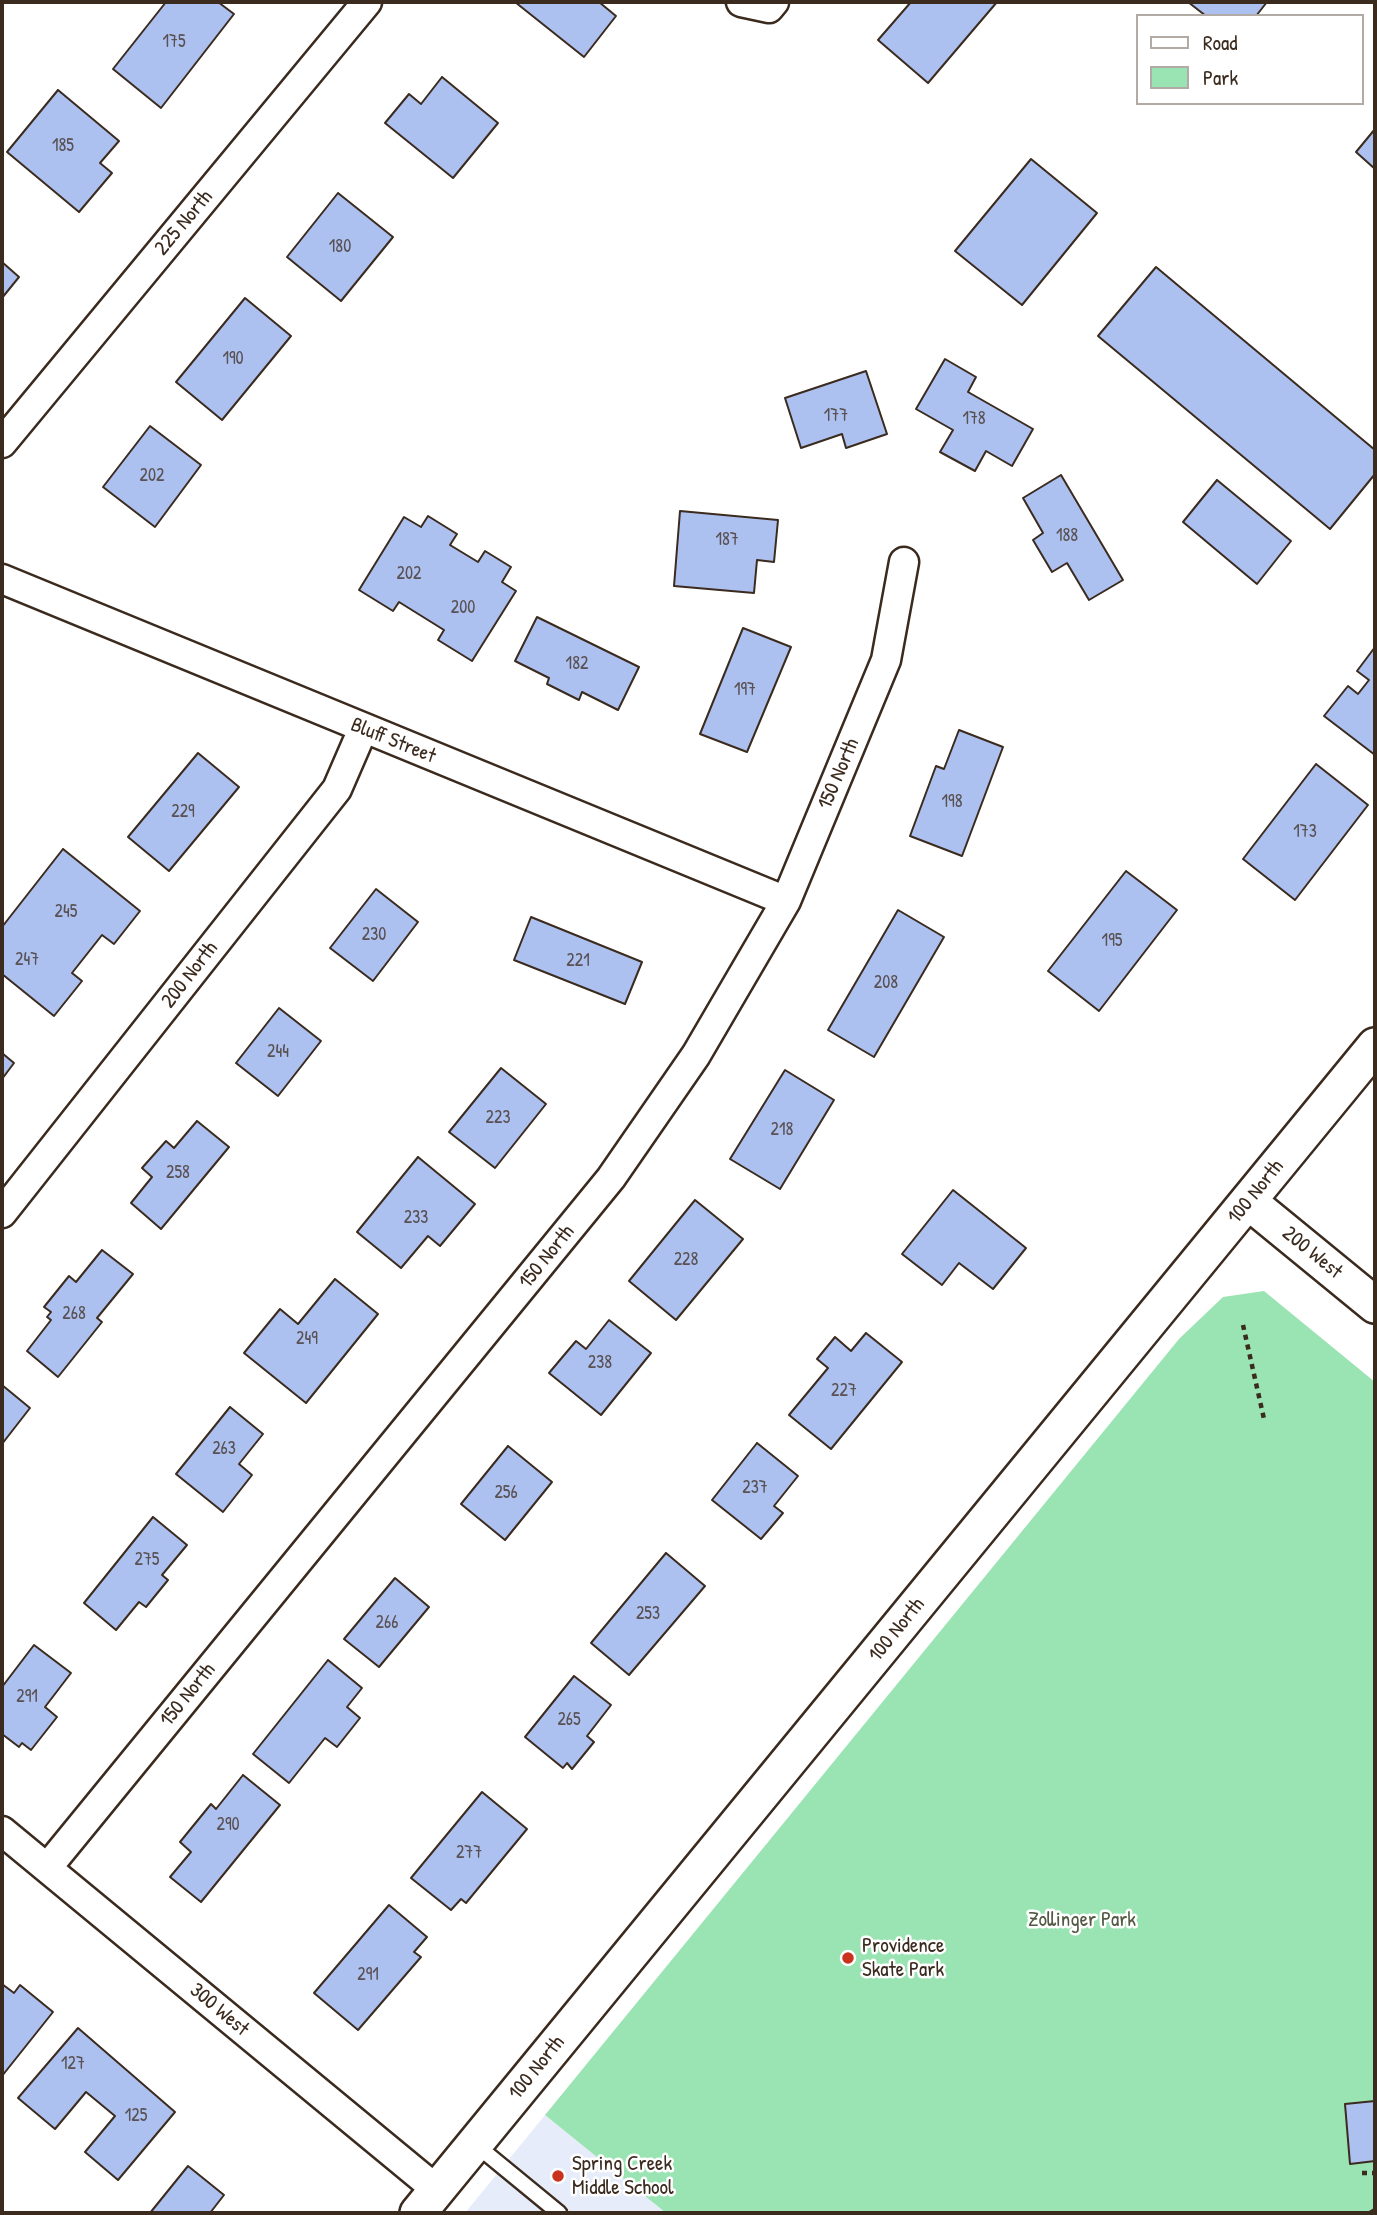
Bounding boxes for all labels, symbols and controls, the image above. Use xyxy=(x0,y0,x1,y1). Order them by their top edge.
legend xyxy=(1136,14,1363,105)
text: Road xyxy=(1203,28,1237,57)
house number: 175 xyxy=(162,31,186,53)
text: Park xyxy=(1203,63,1238,92)
house number: 185 xyxy=(52,135,74,157)
street label: 225 North xyxy=(150,185,218,261)
house number: 180 xyxy=(329,236,351,258)
house number: 190 xyxy=(222,348,244,370)
house number: 177 xyxy=(824,405,848,427)
house number: 178 xyxy=(962,408,986,430)
house number: 202 xyxy=(140,465,164,487)
house number: 188 xyxy=(1056,525,1078,547)
house number: 187 xyxy=(715,529,739,551)
house number: 202 xyxy=(397,563,421,585)
house number: 200 xyxy=(451,597,475,619)
house number: 182 xyxy=(566,653,588,675)
house number: 197 xyxy=(734,679,756,701)
street label: Bluff Street xyxy=(347,713,439,769)
street label: 150 North xyxy=(813,735,865,813)
house number: 198 xyxy=(942,791,962,813)
house number: 229 xyxy=(171,801,195,823)
house number: 173 xyxy=(1293,821,1317,843)
house number: 245 xyxy=(55,901,77,923)
house number: 230 xyxy=(362,924,386,946)
house number: 195 xyxy=(1102,930,1122,952)
street label: 200 North xyxy=(156,937,224,1013)
house number: 247 xyxy=(15,949,39,971)
house number: 221 xyxy=(566,950,590,972)
house number: 208 xyxy=(874,972,898,994)
house number: 244 xyxy=(267,1041,289,1063)
house number: 223 xyxy=(486,1107,510,1129)
house number: 218 xyxy=(771,1119,793,1141)
street label: 100 North xyxy=(1223,1155,1289,1229)
house number: 258 xyxy=(166,1162,190,1184)
house number: 233 xyxy=(404,1207,428,1229)
street label: 150 North xyxy=(514,1220,580,1294)
street label: 200 West xyxy=(1277,1221,1347,1285)
house number: 228 xyxy=(674,1249,698,1271)
house number: 268 xyxy=(62,1303,86,1325)
house number: 249 xyxy=(296,1328,318,1350)
house number: 238 xyxy=(588,1352,612,1374)
house number: 227 xyxy=(831,1380,857,1402)
house number: 263 xyxy=(212,1438,236,1460)
house number: 237 xyxy=(742,1477,768,1499)
house number: 256 xyxy=(494,1482,518,1504)
house number: 275 xyxy=(135,1549,159,1571)
street label: 100 North xyxy=(864,1593,930,1667)
house number: 253 xyxy=(636,1603,660,1625)
house number: 266 xyxy=(376,1612,398,1634)
street label: 150 North xyxy=(155,1658,221,1732)
house number: 291 xyxy=(16,1686,38,1708)
house number: 265 xyxy=(557,1709,581,1731)
house number: 290 xyxy=(216,1814,240,1836)
house number: 277 xyxy=(456,1842,482,1864)
park label: Zollinger Park xyxy=(1028,1907,1136,1933)
place label: Providence Skate Park xyxy=(862,1933,944,1983)
marker: Providence Skate Park xyxy=(840,1950,856,1966)
house number: 291 xyxy=(357,1964,379,1986)
street label: 300 West xyxy=(184,1978,254,2042)
street label: 100 North xyxy=(504,2031,570,2105)
house number: 127 xyxy=(61,2053,85,2075)
house number: 125 xyxy=(125,2105,147,2127)
place label: Spring Creek Middle School xyxy=(572,2151,673,2201)
marker: Spring Creek Middle School xyxy=(550,2168,566,2184)

